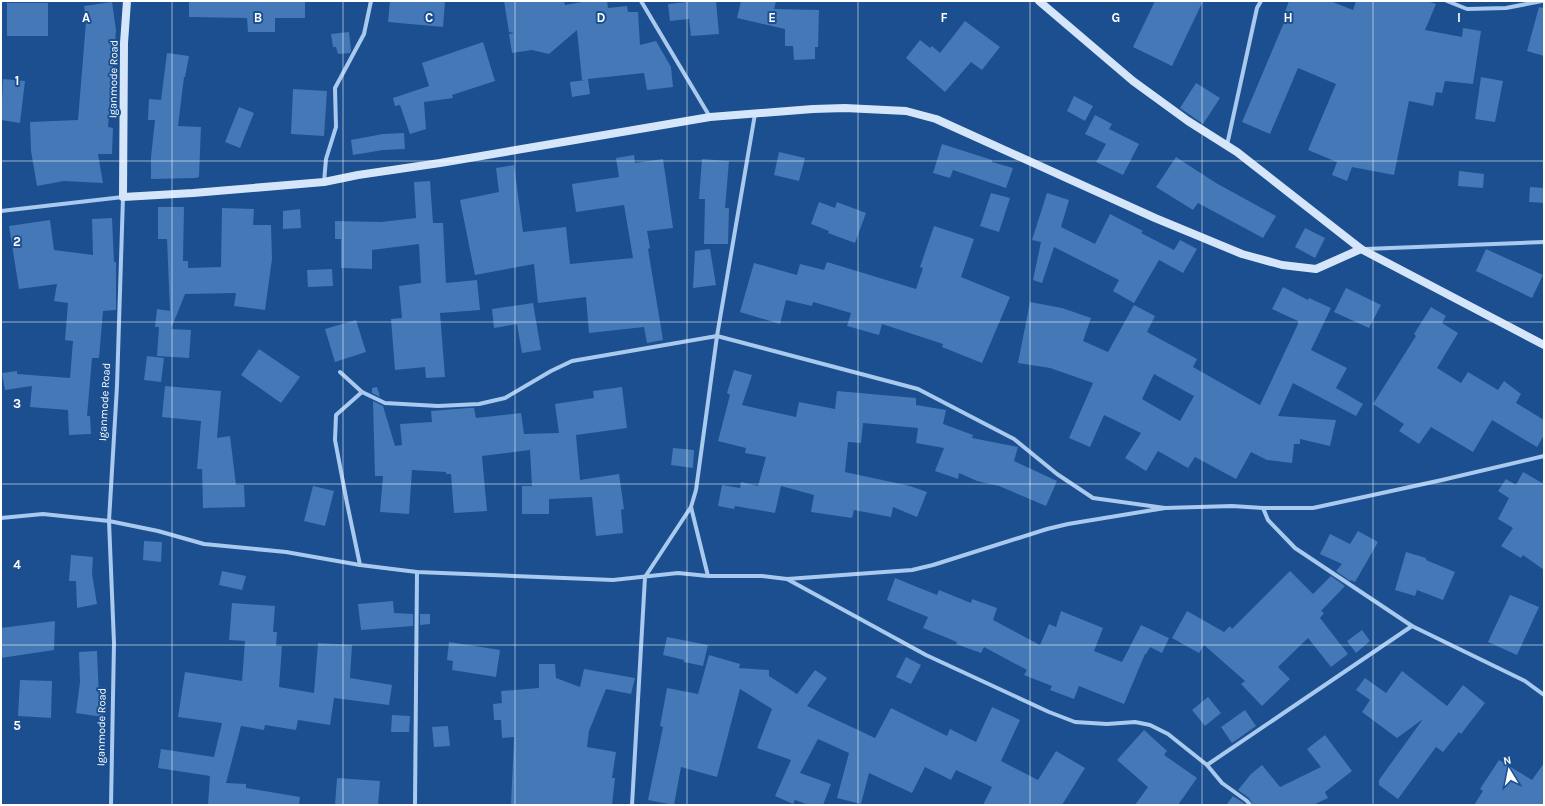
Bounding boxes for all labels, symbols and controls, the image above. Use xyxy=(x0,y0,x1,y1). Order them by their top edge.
text: A xyxy=(82,10,90,25)
text: B xyxy=(254,10,262,25)
text: C xyxy=(425,10,433,25)
text: D xyxy=(597,10,606,25)
text: E xyxy=(768,10,776,25)
text: F xyxy=(940,10,948,25)
text: G xyxy=(1112,10,1120,25)
text: H xyxy=(1283,10,1293,25)
text: I xyxy=(1457,10,1461,25)
street label: Iganmode Road xyxy=(106,40,121,118)
text: 1 xyxy=(15,73,19,88)
text: 2 xyxy=(13,234,21,249)
street label: Iganmode Road xyxy=(96,363,113,442)
text: 3 xyxy=(13,396,21,411)
text: 4 xyxy=(13,557,21,572)
street label: Iganmode Road xyxy=(94,688,109,766)
text: 5 xyxy=(13,718,21,733)
north arrow xyxy=(1489,750,1529,790)
text: N xyxy=(1502,754,1512,768)

